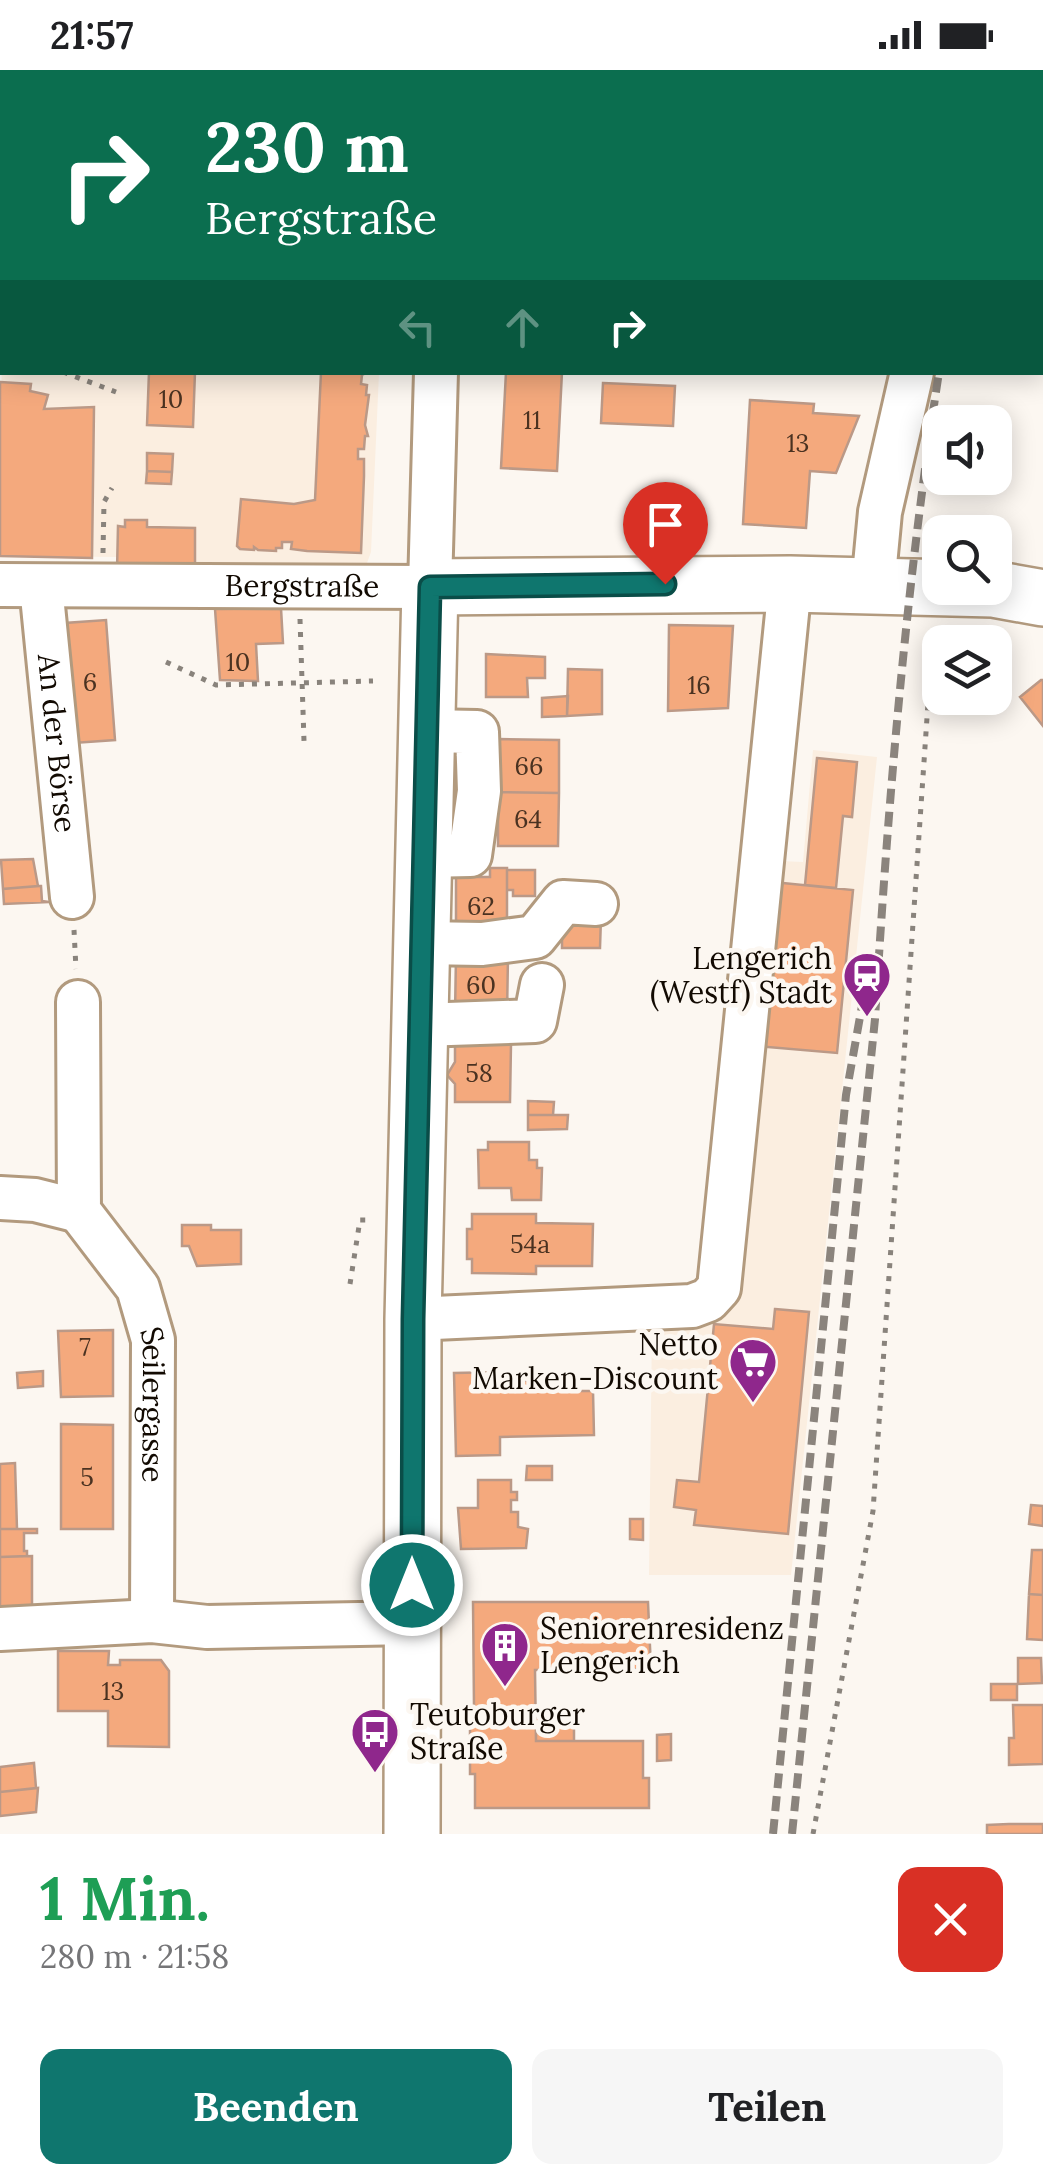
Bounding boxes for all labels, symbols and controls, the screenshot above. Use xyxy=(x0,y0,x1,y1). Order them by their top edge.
text: 21:57 xyxy=(50,11,134,59)
text: 230 m xyxy=(205,102,409,191)
icon: right xyxy=(40,110,170,240)
text: Bergstraße xyxy=(205,189,437,246)
icon: left xyxy=(390,300,445,355)
icon: ahead xyxy=(495,300,550,355)
icon: right xyxy=(600,300,655,355)
house number: 10 xyxy=(159,383,183,415)
house number: 11 xyxy=(523,404,541,436)
map controls xyxy=(922,405,1012,715)
button: sound xyxy=(922,405,1012,495)
house number: 13 xyxy=(786,427,810,459)
pin xyxy=(623,482,708,585)
icon: arrive xyxy=(638,497,693,552)
button: search xyxy=(922,515,1012,605)
street label: Bergstraße xyxy=(224,566,380,605)
button: layers xyxy=(922,625,1012,715)
house number: 10 xyxy=(226,646,250,678)
street label: An der Börse xyxy=(30,651,85,834)
house number: 6 xyxy=(83,666,97,698)
house number: 16 xyxy=(687,669,711,701)
house number: 66 xyxy=(515,750,543,782)
house number: 64 xyxy=(514,803,542,835)
house number: 62 xyxy=(467,890,495,922)
place label: Lengerich (Westf) Stadt xyxy=(650,939,832,1012)
station icon: Lengerich (Westf) Stadt xyxy=(841,950,893,1018)
house number: 60 xyxy=(466,969,496,1001)
house number: 58 xyxy=(465,1057,493,1089)
house number: 54a xyxy=(510,1228,550,1260)
street label: Seilergasse xyxy=(132,1322,173,1483)
place label: Netto Marken-Discount xyxy=(472,1325,718,1397)
house number: 7 xyxy=(79,1331,91,1363)
supermarket icon: Netto Marken-Discount xyxy=(727,1336,779,1404)
house number: 5 xyxy=(80,1461,94,1493)
position arrow xyxy=(360,1533,464,1637)
place label: Seniorenresidenz Lengerich xyxy=(540,1609,784,1682)
building icon: Seniorenresidenz Lengerich xyxy=(479,1620,531,1688)
house number: 13 xyxy=(101,1675,125,1707)
place label: Teutoburger Straße xyxy=(410,1695,585,1767)
bus stop icon: Teutoburger Straße xyxy=(349,1706,401,1774)
text: 1 Min. xyxy=(40,1860,210,1936)
button: close xyxy=(898,1867,1003,1972)
text: 280 m · 21:58 xyxy=(40,1936,229,1977)
button: Beenden xyxy=(40,2049,512,2164)
button: Teilen xyxy=(532,2049,1003,2164)

